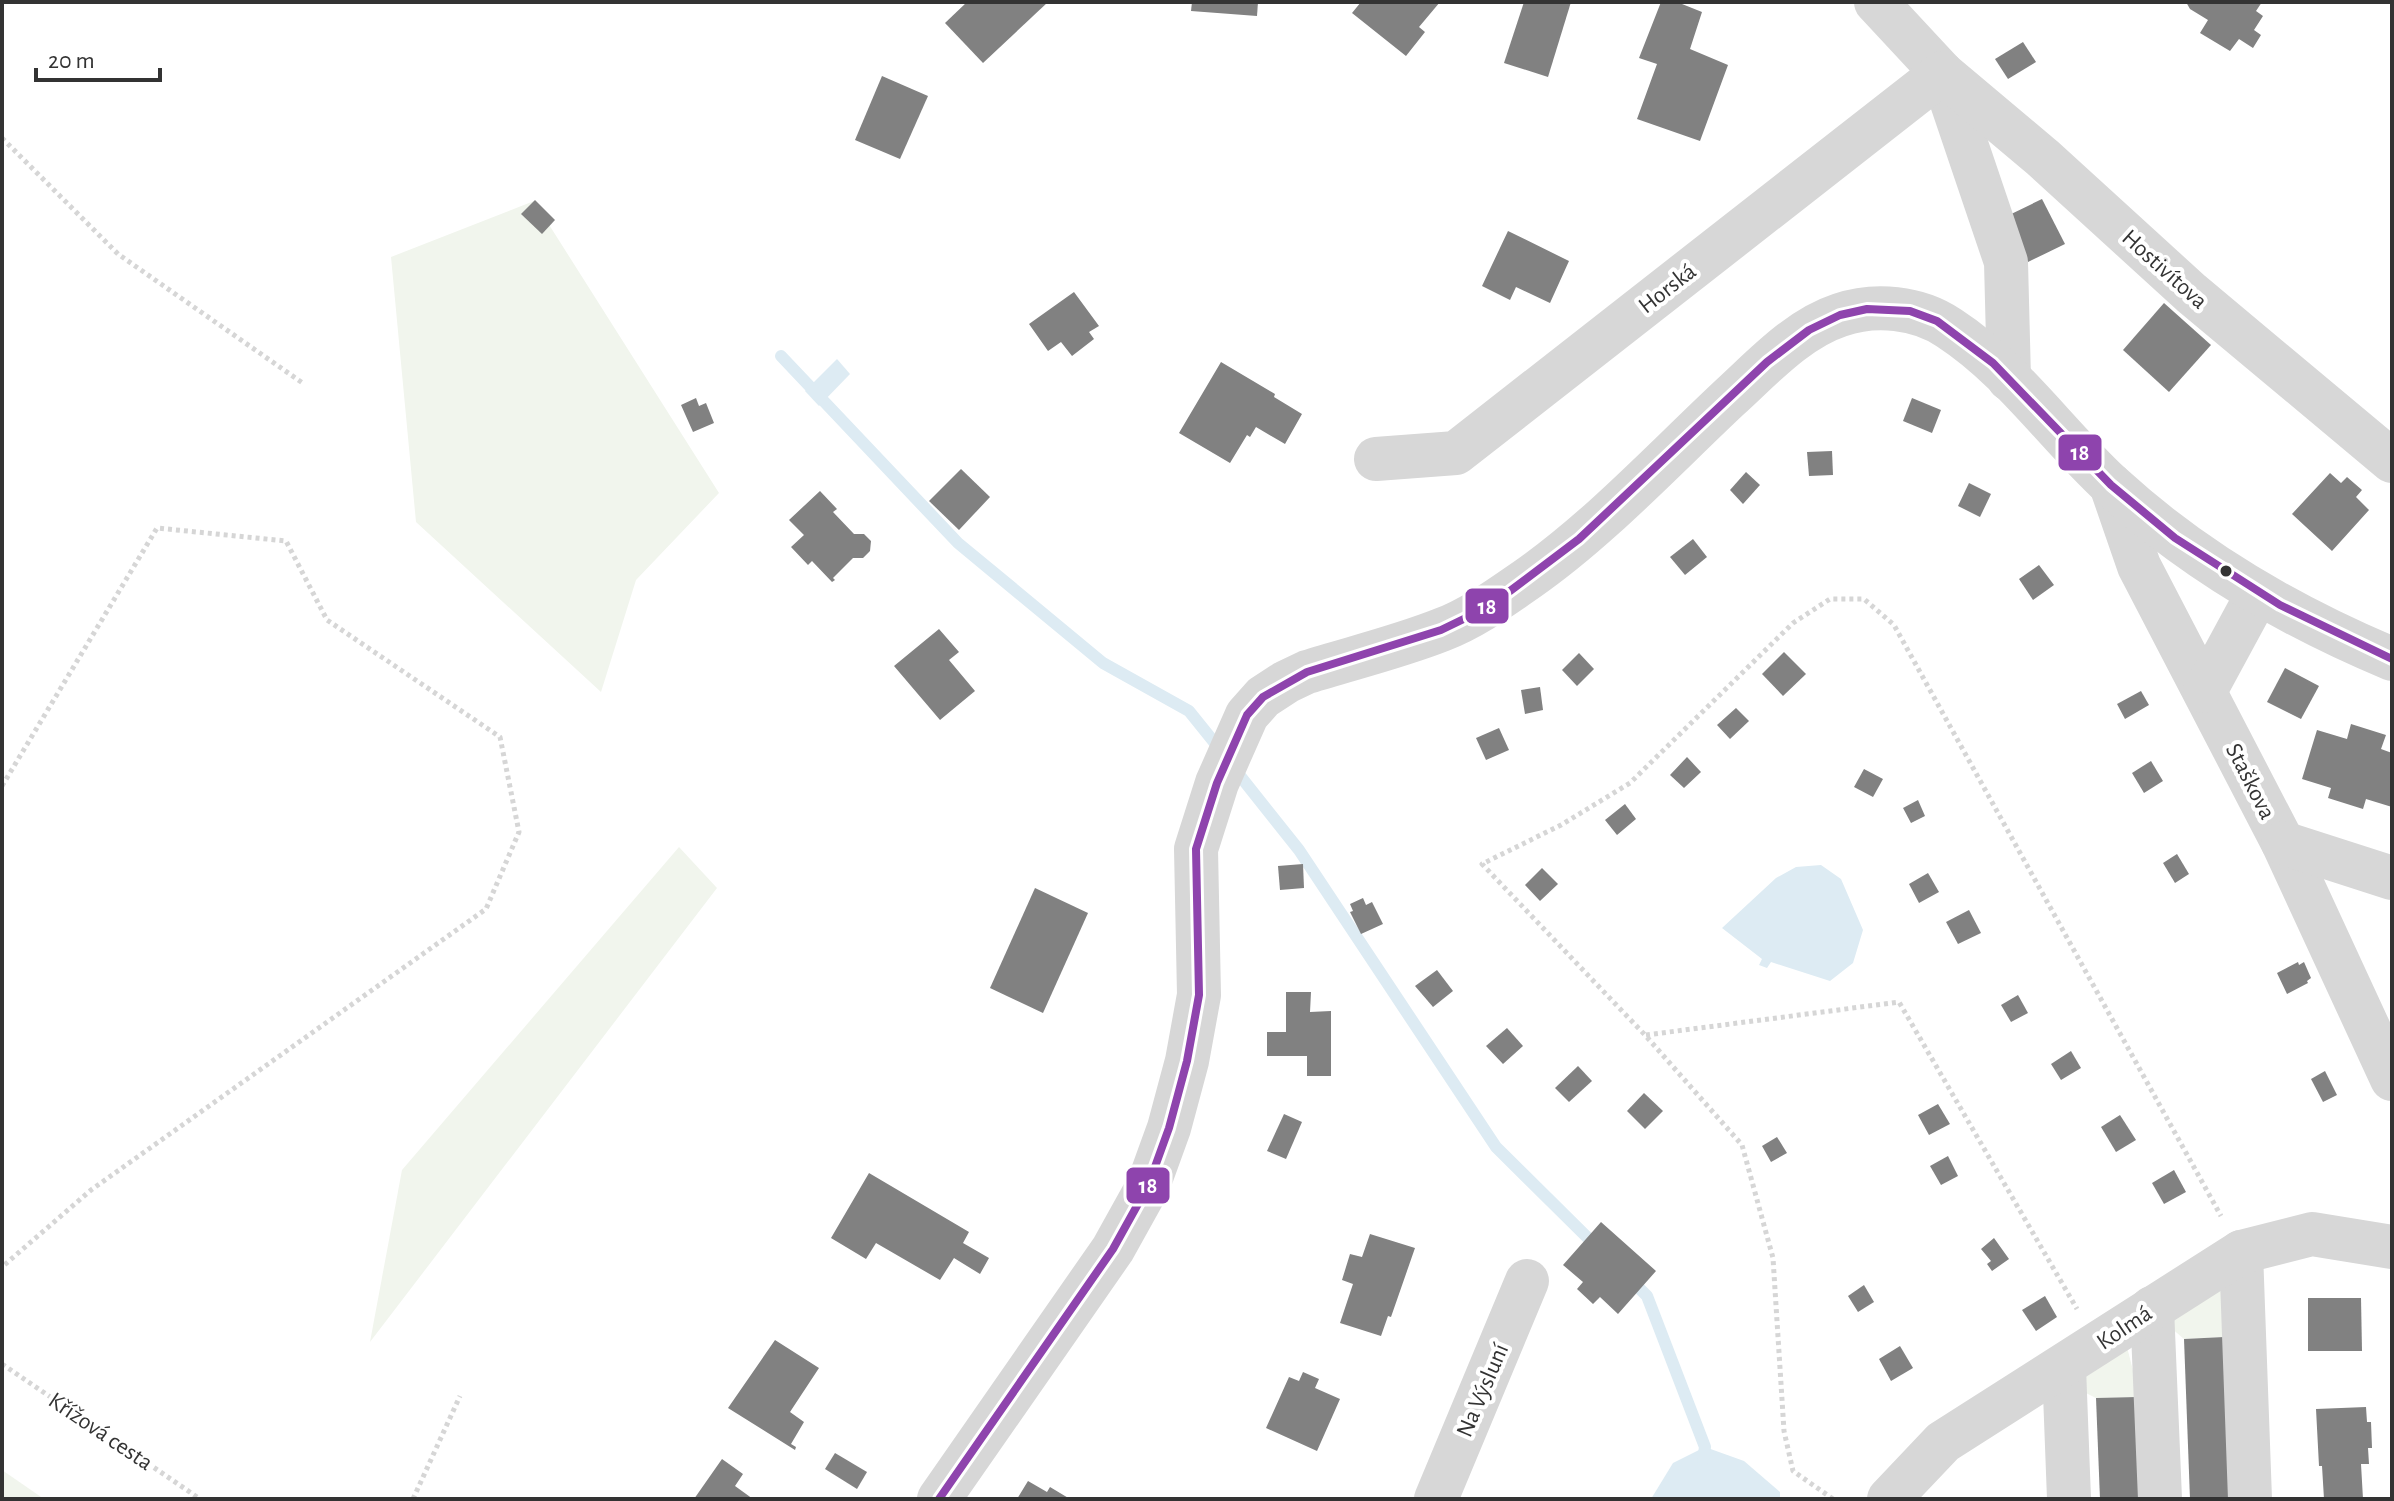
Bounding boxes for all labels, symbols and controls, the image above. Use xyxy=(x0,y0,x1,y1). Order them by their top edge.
scale bar xyxy=(36,32,160,82)
text: 20 m xyxy=(48,49,95,73)
street label: Hostivítova xyxy=(2117,225,2212,314)
street label: Horská xyxy=(1634,259,1701,318)
line badge: 18 xyxy=(2057,433,2103,472)
text: 18 xyxy=(2071,442,2089,464)
unlabelled marker xyxy=(2218,563,2234,579)
line badge: 18 xyxy=(1464,587,1510,625)
text: 18 xyxy=(1478,596,1496,618)
street label: Staškova xyxy=(2221,740,2279,823)
line badge: 18 xyxy=(1125,1166,1171,1205)
text: 18 xyxy=(1139,1175,1157,1197)
street label: Kolmá xyxy=(2093,1301,2156,1355)
street label: Na Výsluní xyxy=(1453,1340,1513,1441)
street label: Křížová cesta xyxy=(44,1388,157,1475)

